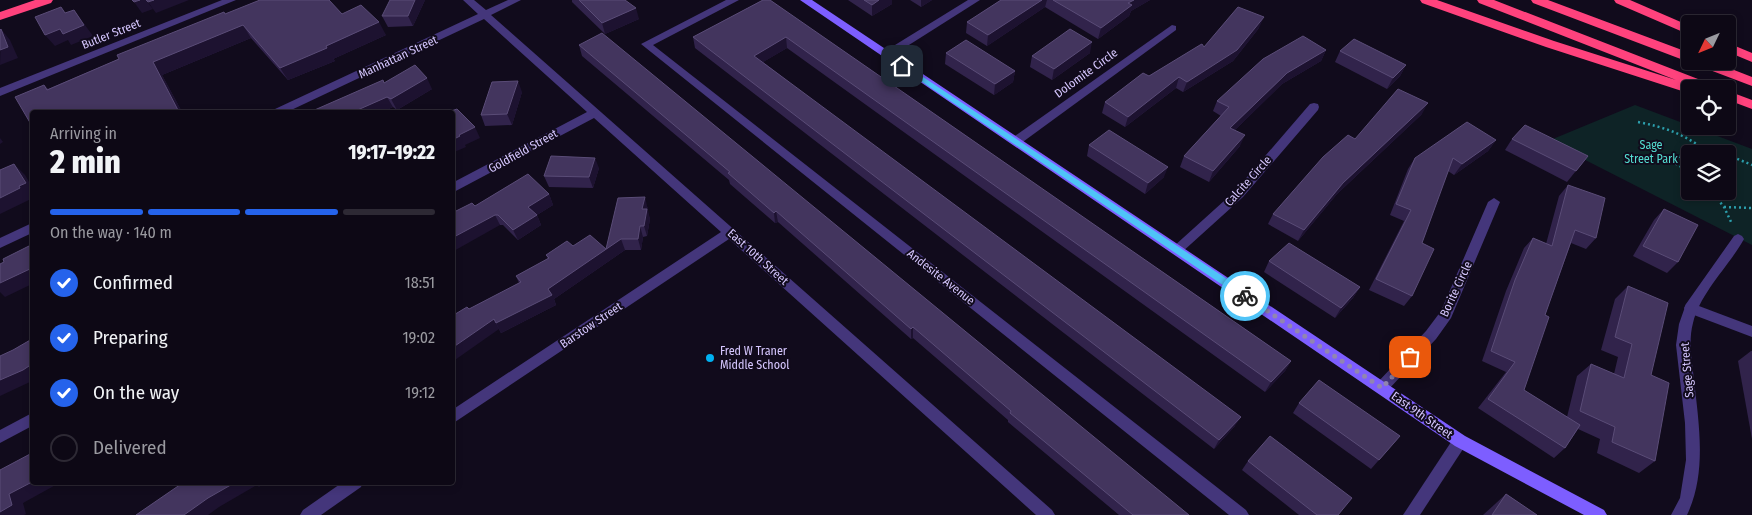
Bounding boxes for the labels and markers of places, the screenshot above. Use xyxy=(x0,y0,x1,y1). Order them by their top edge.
pin xyxy=(881,45,923,87)
pin xyxy=(1389,336,1431,378)
place label: Fred W Traner Middle School xyxy=(720,344,789,372)
marker: Fred W Traner Middle School xyxy=(704,352,716,364)

